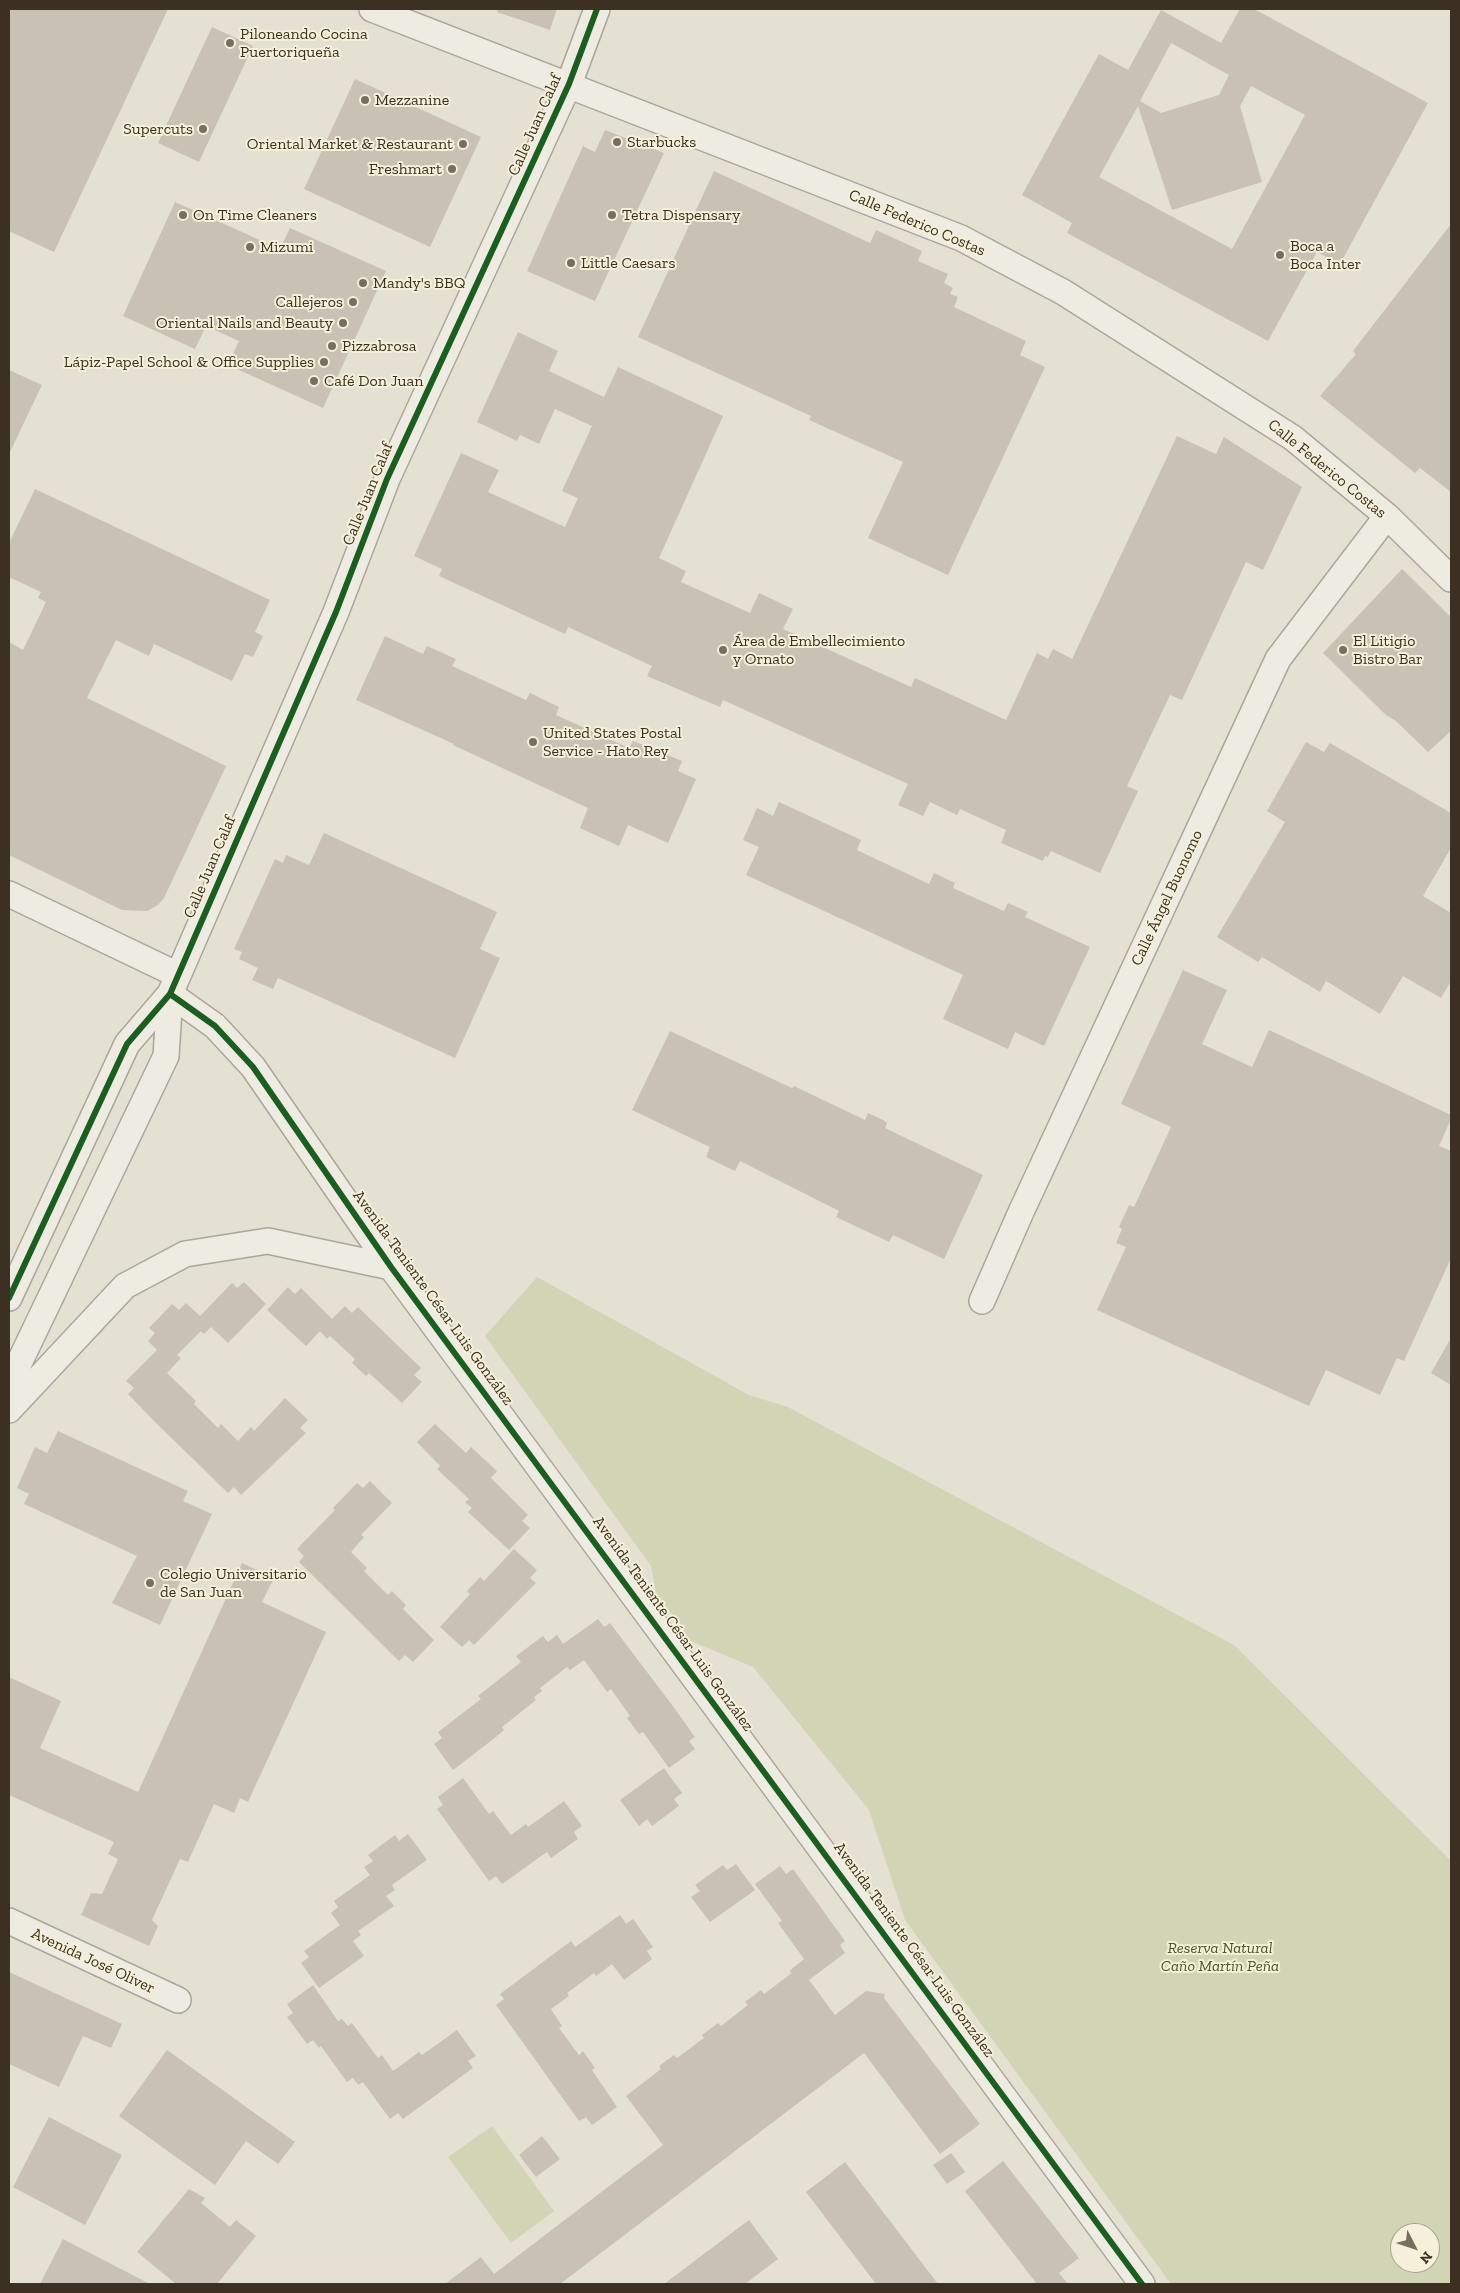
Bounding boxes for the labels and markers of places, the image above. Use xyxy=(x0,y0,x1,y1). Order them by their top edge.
place label: Piloneando Cocina Puertoriqueña xyxy=(240,24,368,62)
marker: Piloneando Cocina Puertoriqueña xyxy=(224,37,236,49)
place label: Mezzanine xyxy=(375,90,449,110)
marker: Mezzanine xyxy=(359,94,371,106)
place label: Supercuts xyxy=(123,119,193,139)
marker: Supercuts xyxy=(197,123,209,135)
place label: Starbucks xyxy=(627,132,696,152)
place label: Oriental Market & Restaurant xyxy=(247,134,453,154)
marker: Starbucks xyxy=(611,136,623,148)
marker: Oriental Market & Restaurant xyxy=(457,138,469,150)
place label: Freshmart xyxy=(369,159,442,179)
marker: Freshmart xyxy=(446,163,458,175)
place label: On Time Cleaners xyxy=(193,205,317,225)
place label: Tetra Dispensary xyxy=(622,205,740,225)
marker: On Time Cleaners xyxy=(177,209,189,221)
marker: Tetra Dispensary xyxy=(606,209,618,221)
place label: Boca a Boca Inter xyxy=(1290,236,1361,274)
place label: Mizumi xyxy=(260,237,313,257)
marker: Mizumi xyxy=(244,241,256,253)
marker: Boca a Boca Inter xyxy=(1274,249,1286,261)
place label: Little Caesars xyxy=(581,253,676,273)
marker: Little Caesars xyxy=(565,257,577,269)
place label: Mandy's BBQ xyxy=(373,273,465,293)
marker: Mandy's BBQ xyxy=(357,277,369,289)
place label: Callejeros xyxy=(275,292,343,312)
marker: Callejeros xyxy=(347,296,359,308)
place label: Oriental Nails and Beauty xyxy=(156,313,333,333)
marker: Oriental Nails and Beauty xyxy=(337,317,349,329)
place label: Pizzabrosa xyxy=(342,336,416,356)
marker: Pizzabrosa xyxy=(326,340,338,352)
place label: Lápiz-Papel School & Office Supplies xyxy=(64,352,314,372)
marker: Lápiz-Papel School & Office Supplies xyxy=(318,356,330,368)
place label: Café Don Juan xyxy=(324,371,423,391)
marker: Café Don Juan xyxy=(308,375,320,387)
place label: Área de Embellecimiento y Ornato xyxy=(733,631,905,669)
place label: El Litigio Bistro Bar xyxy=(1353,631,1423,669)
marker: Área de Embellecimiento y Ornato xyxy=(717,644,729,656)
marker: El Litigio Bistro Bar xyxy=(1337,644,1349,656)
place label: United States Postal Service - Hato Rey xyxy=(543,723,682,761)
marker: United States Postal Service - Hato Rey xyxy=(527,736,539,748)
place label: Colegio Universitario de San Juan xyxy=(160,1564,307,1602)
marker: Colegio Universitario de San Juan xyxy=(144,1577,156,1589)

